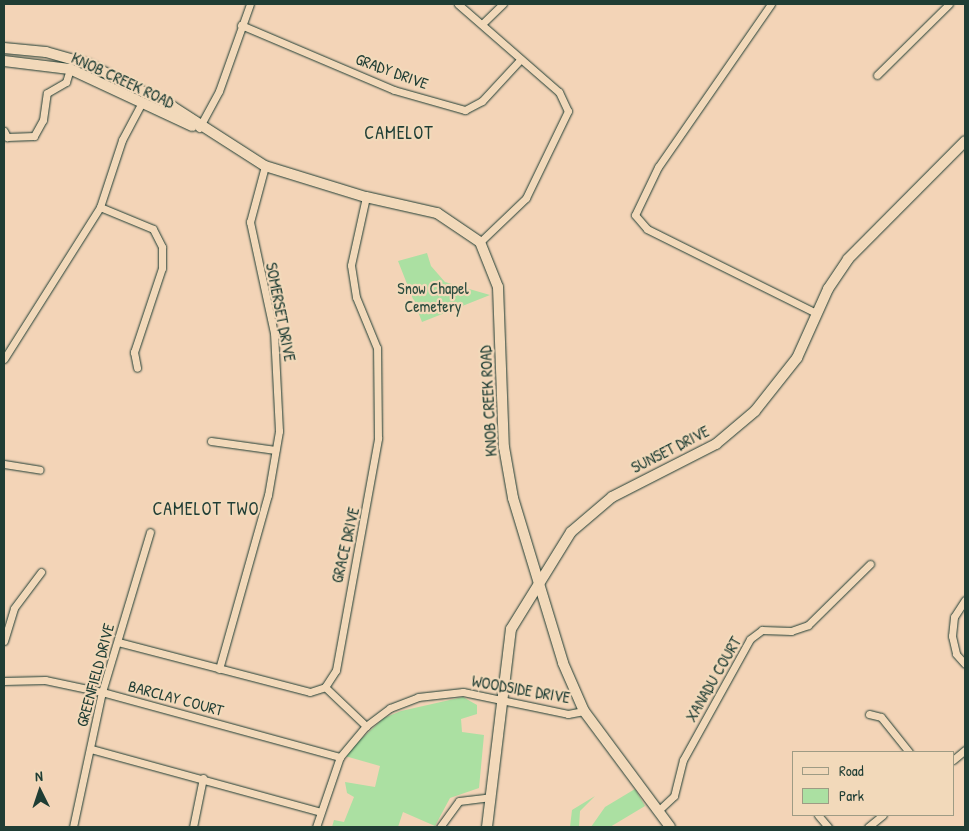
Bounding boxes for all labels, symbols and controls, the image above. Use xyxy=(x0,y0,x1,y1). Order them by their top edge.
street label: KNOB CREEK ROAD xyxy=(68,48,178,112)
street label: GRADY DRIVE xyxy=(353,49,431,93)
district label: CAMELOT xyxy=(363,122,435,144)
street label: SOMERSET DRIVE xyxy=(262,261,300,363)
park label: Snow Chapel Cemetery xyxy=(397,278,469,316)
street label: KNOB CREEK ROAD xyxy=(475,345,501,457)
street label: SUNSET DRIVE xyxy=(628,421,712,477)
district label: CAMELOT TWO xyxy=(151,498,261,520)
street label: GRACE DRIVE xyxy=(327,505,363,585)
street label: GREENFIELD DRIVE xyxy=(72,621,118,729)
street label: XANADU COURT xyxy=(681,633,745,725)
street label: WOODSIDE DRIVE xyxy=(470,671,572,707)
street label: BARCLAY COURT xyxy=(126,676,226,720)
legend xyxy=(792,751,954,816)
text: Road xyxy=(839,760,864,781)
north arrow xyxy=(15,766,65,816)
text: N xyxy=(35,766,43,785)
text: Park xyxy=(839,785,864,806)

